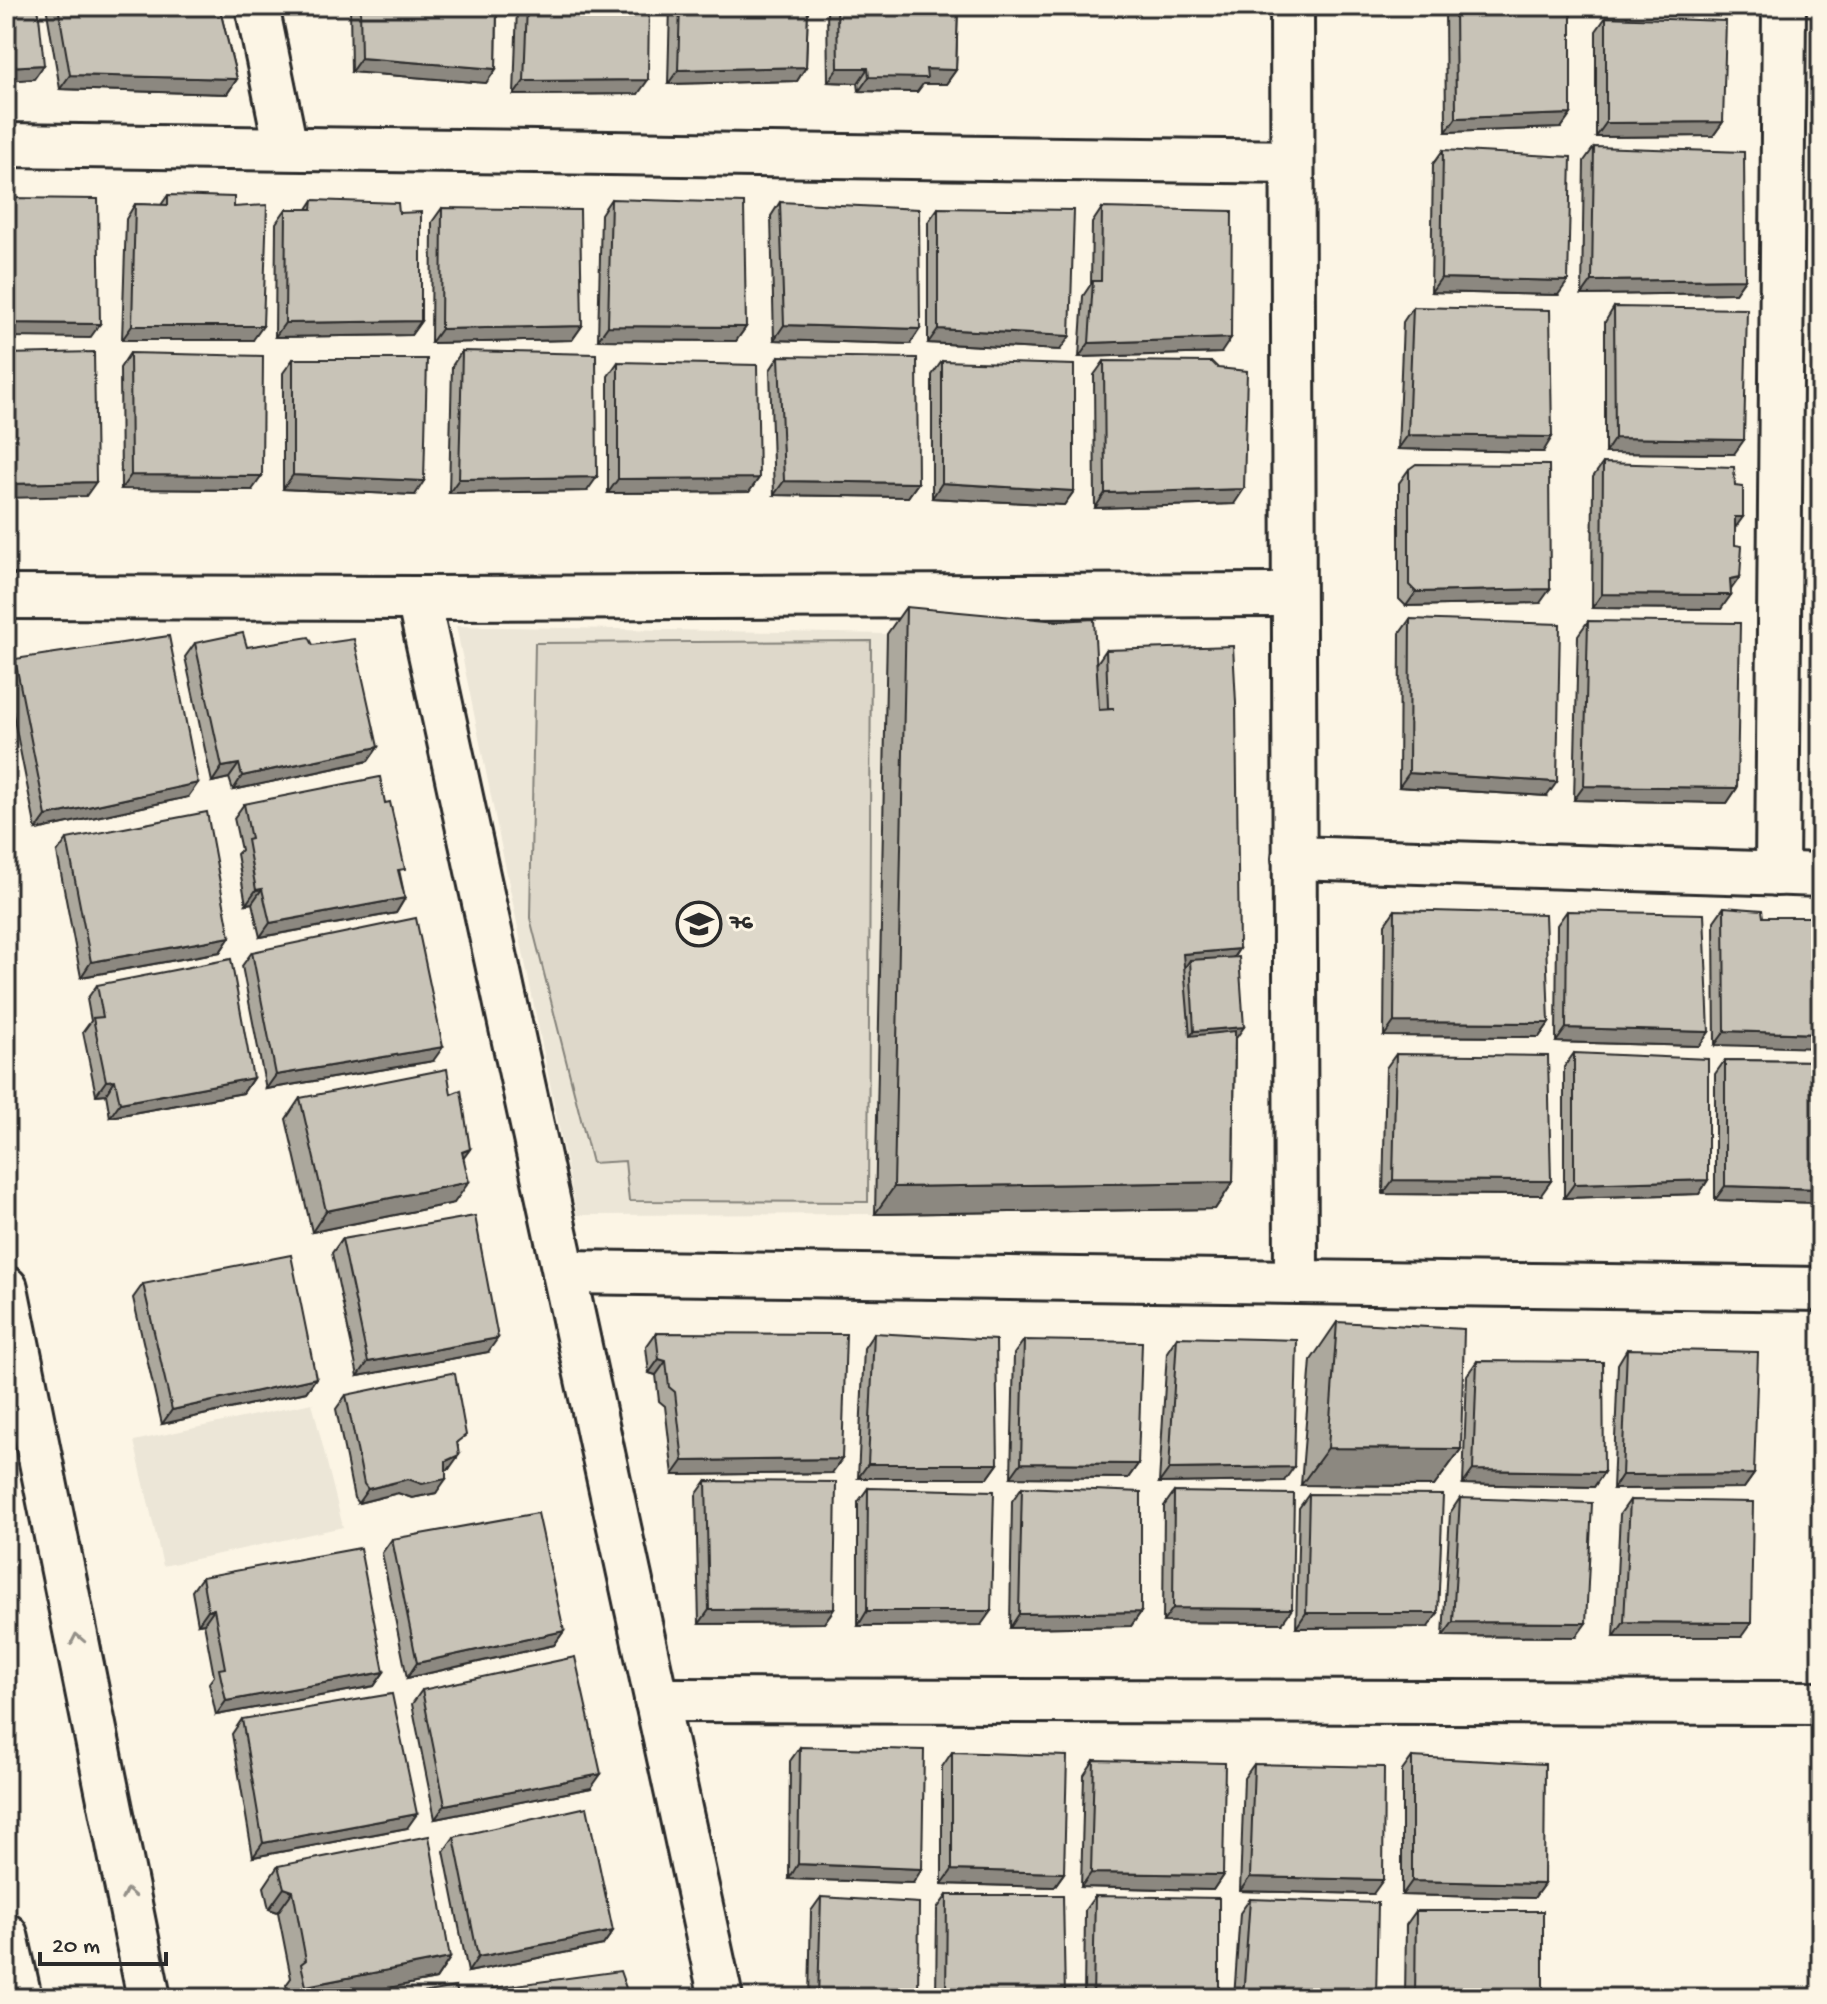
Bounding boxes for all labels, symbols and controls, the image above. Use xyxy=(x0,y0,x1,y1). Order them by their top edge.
school or university icon: 76 xyxy=(675,900,723,948)
place label: 76 xyxy=(729,911,753,937)
one-way arrow xyxy=(69,1633,86,1647)
one-way arrow xyxy=(120,1888,137,1901)
scale bar xyxy=(40,1916,166,1966)
text: 20 m xyxy=(52,1933,100,1962)

